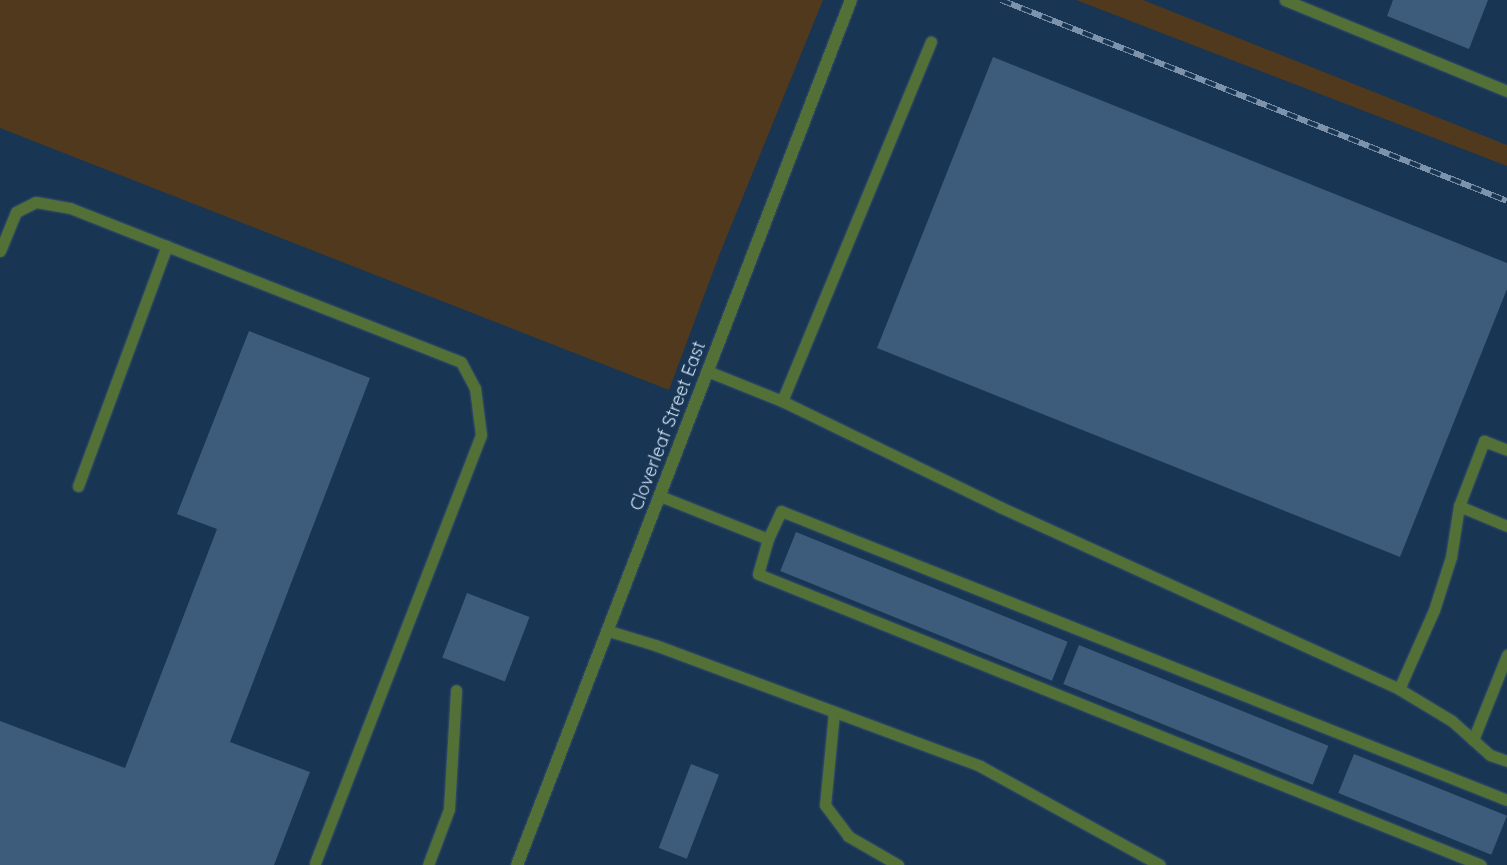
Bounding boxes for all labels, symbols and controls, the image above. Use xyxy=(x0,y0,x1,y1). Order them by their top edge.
street label: Cloverleaf Street East xyxy=(626,338,710,514)

